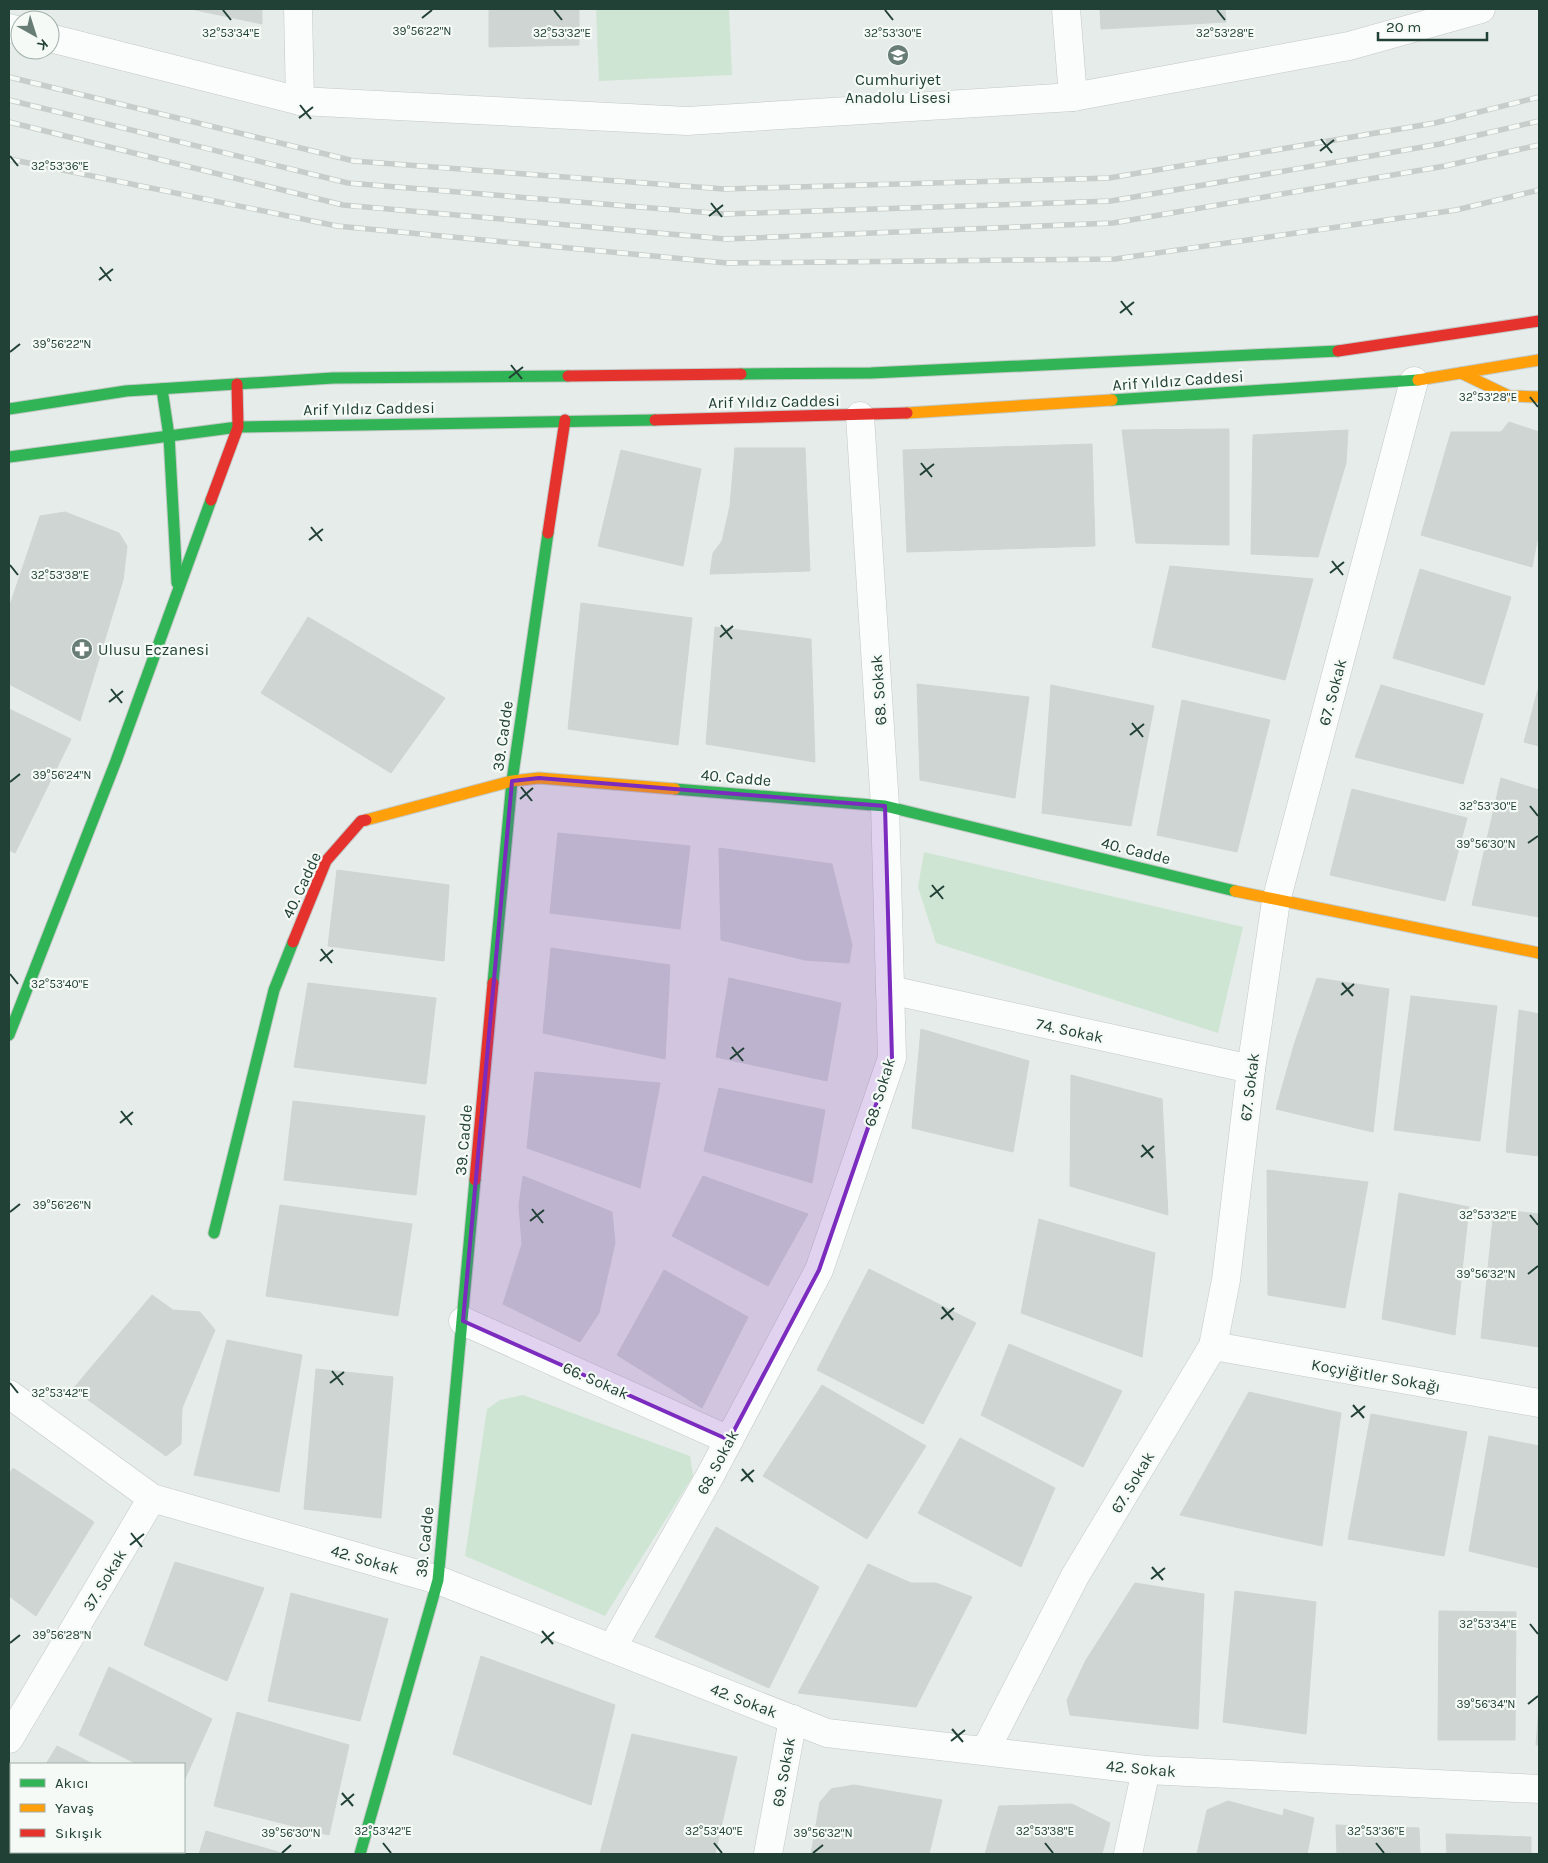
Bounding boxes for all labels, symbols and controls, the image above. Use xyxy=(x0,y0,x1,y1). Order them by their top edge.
north arrow xyxy=(10,10,60,60)
scale bar xyxy=(1378,10,1487,42)
text: 20 m xyxy=(1386,18,1421,36)
text: 39°56'22"N xyxy=(392,24,452,38)
text: 32°53'34"E xyxy=(202,26,260,40)
text: 32°53'32"E xyxy=(533,26,591,40)
text: 32°53'30"E xyxy=(864,26,922,40)
text: 32°53'28"E xyxy=(1196,26,1254,40)
text: K xyxy=(33,35,52,55)
school or university icon: Cumhuriyet Anadolu Lisesi xyxy=(886,43,910,67)
place label: Cumhuriyet Anadolu Lisesi xyxy=(845,70,951,107)
text: 32°53'36"E xyxy=(31,159,89,173)
text: 39°56'22"N xyxy=(32,337,92,351)
street label: Arif Yıldız Caddesi xyxy=(1112,366,1244,395)
text: 32°53'28"E xyxy=(1459,390,1517,404)
street label: Arif Yıldız Caddesi xyxy=(708,391,840,412)
street label: Arif Yıldız Caddesi xyxy=(303,398,435,419)
text: 32°53'38"E xyxy=(31,568,89,582)
pharmacy icon: Ulusu Eczanesi xyxy=(70,637,94,661)
place label: Ulusu Eczanesi xyxy=(98,640,209,659)
street label: 68. Sokak xyxy=(867,654,890,726)
street label: 67. Sokak xyxy=(1314,657,1351,728)
street label: 39. Cadde xyxy=(488,700,517,773)
street label: 40. Cadde xyxy=(700,765,772,790)
text: 39°56'24"N xyxy=(33,768,91,782)
text: 32°53'30"E xyxy=(1459,799,1517,813)
street label: 40. Cadde xyxy=(1099,833,1173,868)
text: 39°56'30"N xyxy=(1456,837,1516,851)
street label: 40. Cadde xyxy=(278,849,325,921)
text: 32°53'40"E xyxy=(31,977,89,991)
street label: 74. Sokak xyxy=(1034,1014,1105,1047)
street label: 67. Sokak xyxy=(1236,1052,1263,1122)
street label: 68. Sokak xyxy=(860,1055,899,1129)
street label: 39. Cadde xyxy=(451,1104,476,1176)
text: 39°56'26"N xyxy=(32,1198,92,1212)
text: 32°53'32"E xyxy=(1459,1208,1517,1222)
text: 39°56'32"N xyxy=(1456,1267,1516,1281)
street label: Koçyiğitler Sokağı xyxy=(1310,1355,1442,1396)
street label: 66. Sokak xyxy=(560,1357,632,1403)
text: 32°53'42"E xyxy=(31,1386,89,1400)
street label: 68. Sokak xyxy=(692,1426,742,1498)
street label: 67. Sokak xyxy=(1107,1448,1158,1517)
street label: 39. Cadde xyxy=(411,1506,438,1578)
street label: 42. Sokak xyxy=(329,1541,401,1578)
street label: 37. Sokak xyxy=(79,1546,130,1615)
text: 32°53'34"E xyxy=(1459,1617,1517,1631)
text: 39°56'28"N xyxy=(32,1628,92,1642)
street label: 42. Sokak xyxy=(708,1679,780,1722)
text: 39°56'34"N xyxy=(1456,1697,1516,1711)
street label: 69. Sokak xyxy=(768,1736,799,1808)
street label: 42. Sokak xyxy=(1105,1756,1177,1781)
legend xyxy=(10,1763,185,1853)
text: Akıcı xyxy=(55,1774,89,1792)
text: Yavaş xyxy=(55,1799,94,1817)
text: Sıkışık xyxy=(55,1824,102,1842)
text: 32°53'42"E xyxy=(354,1824,412,1838)
text: 32°53'40"E xyxy=(685,1824,743,1838)
text: 32°53'38"E xyxy=(1016,1824,1074,1838)
text: 32°53'36"E xyxy=(1347,1824,1405,1838)
text: 39°56'30"N xyxy=(261,1826,321,1840)
text: 39°56'32"N xyxy=(793,1826,853,1840)

